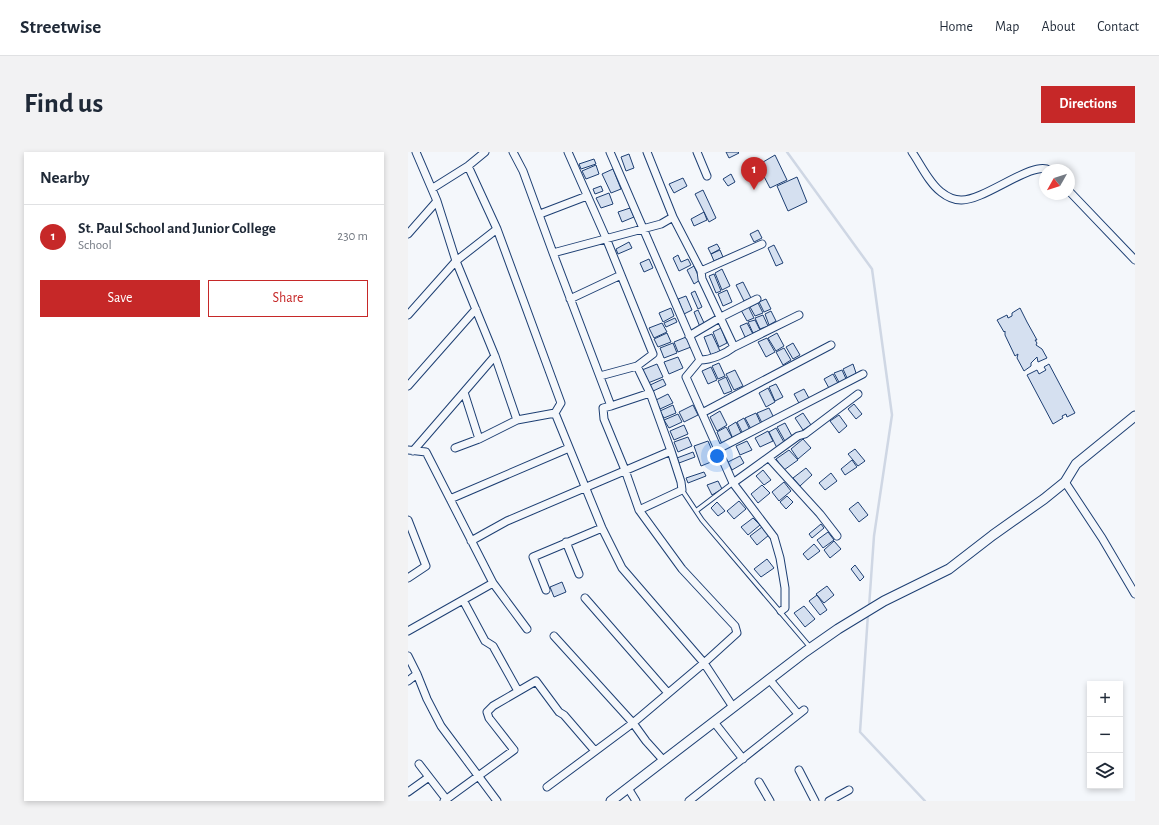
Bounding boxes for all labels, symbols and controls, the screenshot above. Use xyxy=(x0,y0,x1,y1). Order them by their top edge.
text: Streetwise xyxy=(20,18,101,37)
text: Home xyxy=(939,20,973,34)
text: Map xyxy=(995,20,1019,34)
text: About xyxy=(1041,20,1075,34)
text: Contact xyxy=(1097,20,1139,34)
button: Directions xyxy=(1041,86,1135,123)
text: Find us xyxy=(24,90,103,118)
pin: 1 xyxy=(741,157,767,190)
north arrow xyxy=(1039,164,1075,200)
text: Nearby xyxy=(40,169,90,186)
text: St. Paul School and Junior College xyxy=(78,221,276,236)
text: 1 xyxy=(51,230,55,243)
text: 230 m xyxy=(337,230,368,243)
text: School xyxy=(78,239,112,252)
button: Save xyxy=(40,280,200,317)
button: Share xyxy=(208,280,368,317)
your location xyxy=(707,446,727,466)
map controls xyxy=(1087,681,1123,789)
button: + xyxy=(1087,681,1123,717)
button: − xyxy=(1087,717,1123,753)
button: layers xyxy=(1087,753,1123,789)

